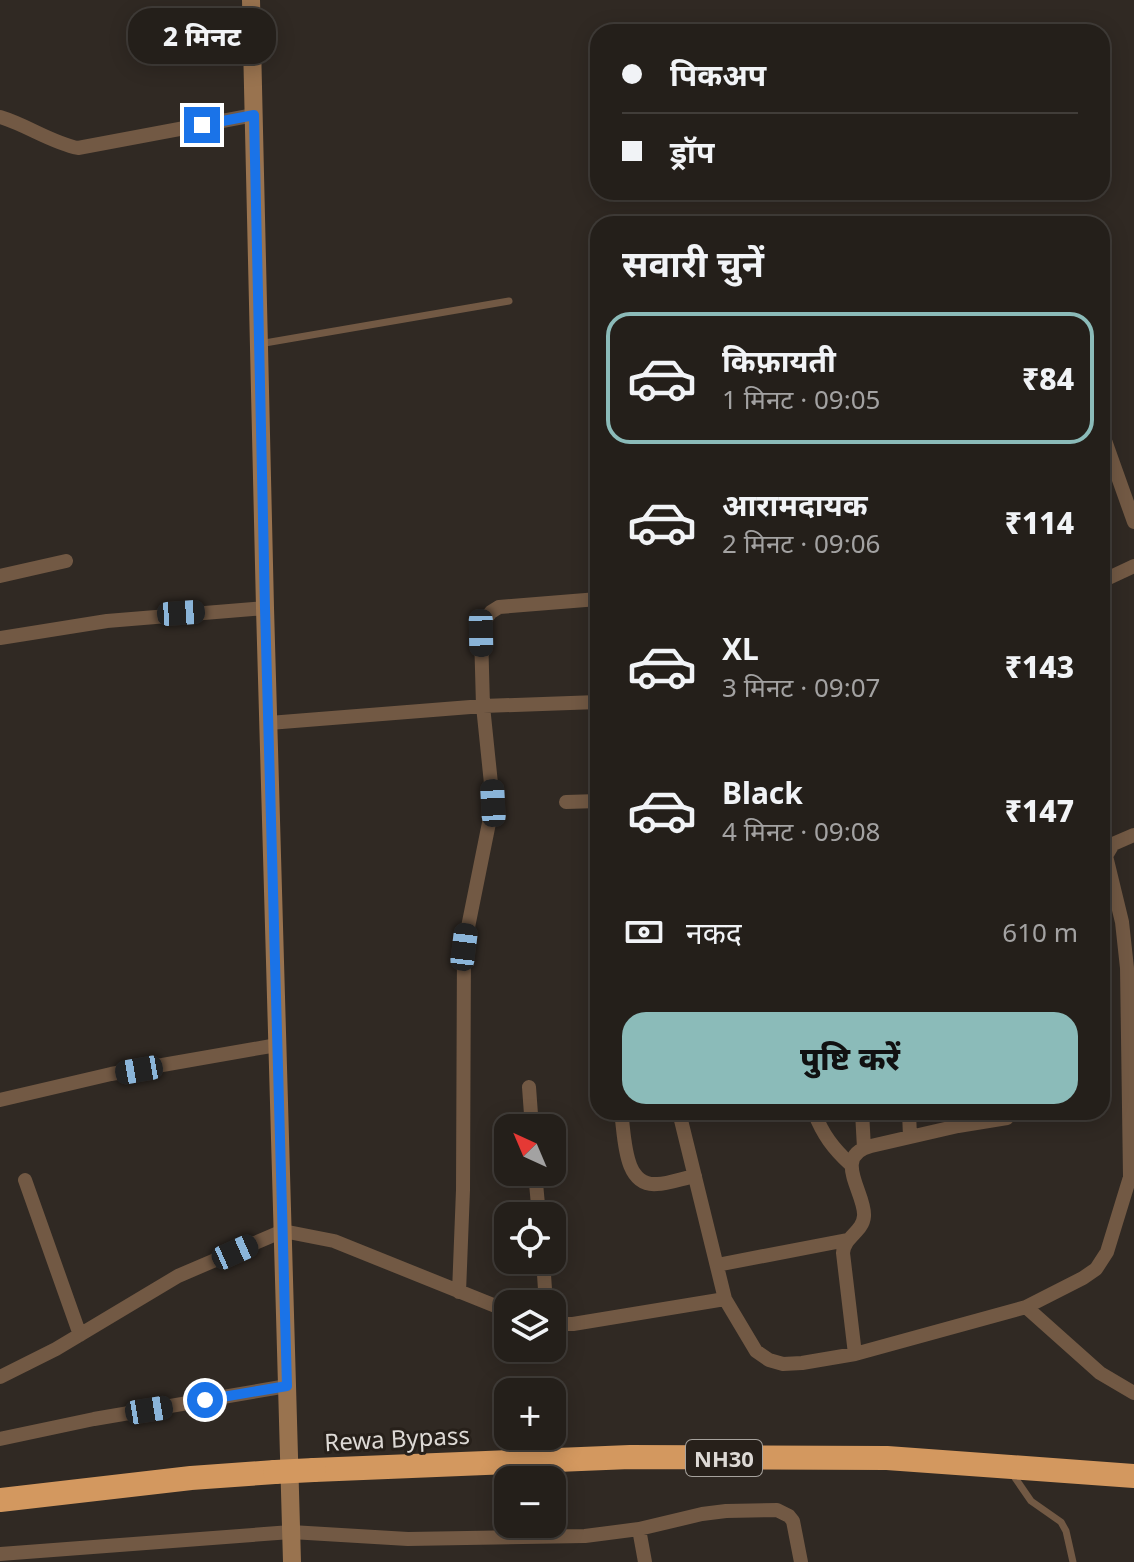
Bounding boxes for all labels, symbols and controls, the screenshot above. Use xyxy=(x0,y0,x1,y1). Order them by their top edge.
callout: 2 मिनट xyxy=(128,9,276,65)
text: 2 मिनट xyxy=(163,18,241,54)
text: पिकअप xyxy=(670,54,766,95)
route end xyxy=(184,107,220,143)
text: ड्रॉप xyxy=(670,131,714,172)
text: सवारी चुनें xyxy=(622,239,764,288)
text: किफ़ायती xyxy=(722,340,836,381)
icon: car xyxy=(626,342,698,414)
text: ₹84 xyxy=(1022,358,1074,399)
text: 1 मिनट · 09:05 xyxy=(722,381,880,417)
text: आरामदायक xyxy=(722,484,868,525)
icon: car xyxy=(626,486,698,558)
text: ₹114 xyxy=(1005,502,1074,543)
text: 2 मिनट · 09:06 xyxy=(722,525,880,561)
car xyxy=(156,599,206,627)
car xyxy=(469,609,493,657)
text: XL xyxy=(722,628,759,669)
icon: car xyxy=(626,630,698,702)
text: ₹143 xyxy=(1005,646,1074,687)
text: 3 मिनट · 09:07 xyxy=(722,669,880,705)
text: Black xyxy=(722,772,803,813)
icon: car xyxy=(626,774,698,846)
car xyxy=(480,778,506,828)
text: ₹147 xyxy=(1005,790,1074,831)
text: 4 मिनट · 09:08 xyxy=(722,813,880,849)
icon: cash xyxy=(622,910,666,954)
text: नकद xyxy=(686,912,742,953)
text: 610 m xyxy=(1002,914,1078,950)
car xyxy=(449,922,479,972)
button: पुष्टि करें xyxy=(622,1012,1078,1104)
car xyxy=(113,1054,165,1086)
north arrow xyxy=(494,1114,566,1186)
map controls xyxy=(494,1114,566,1538)
button: locate xyxy=(494,1202,566,1274)
car xyxy=(208,1231,262,1273)
button: layers xyxy=(494,1290,566,1362)
button: + xyxy=(494,1378,566,1450)
route start xyxy=(187,1382,223,1418)
car xyxy=(123,1394,175,1426)
street label: Rewa Bypass xyxy=(323,1418,471,1458)
road number: NH30 xyxy=(686,1440,762,1476)
button: − xyxy=(494,1466,566,1538)

